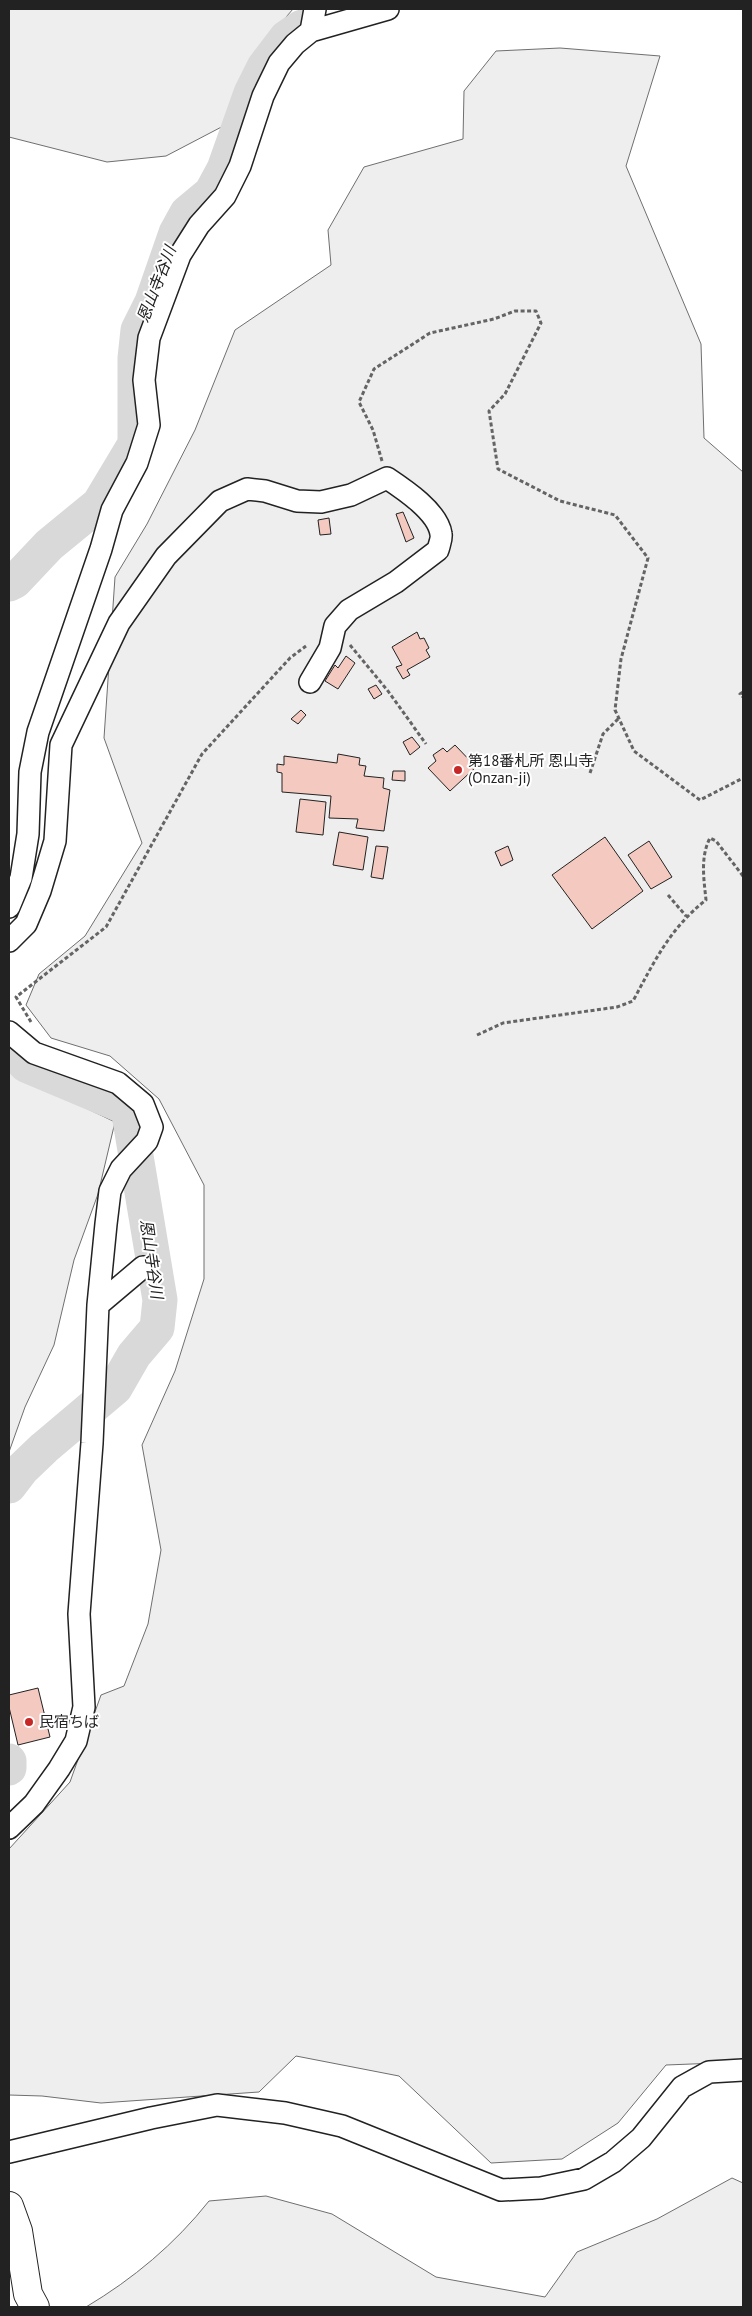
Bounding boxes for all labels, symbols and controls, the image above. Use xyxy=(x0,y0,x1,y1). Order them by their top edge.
water label: 恩山寺谷川 xyxy=(132,241,180,325)
place label: 第18番札所 恩山寺 (Onzan-ji) xyxy=(468,751,593,787)
marker: 第18番札所 恩山寺 (Onzan-ji) xyxy=(452,764,464,776)
water label: 恩山寺谷川 xyxy=(137,1218,168,1302)
place label: 民宿ちば xyxy=(39,1712,99,1731)
marker: 民宿ちば xyxy=(23,1716,35,1728)

